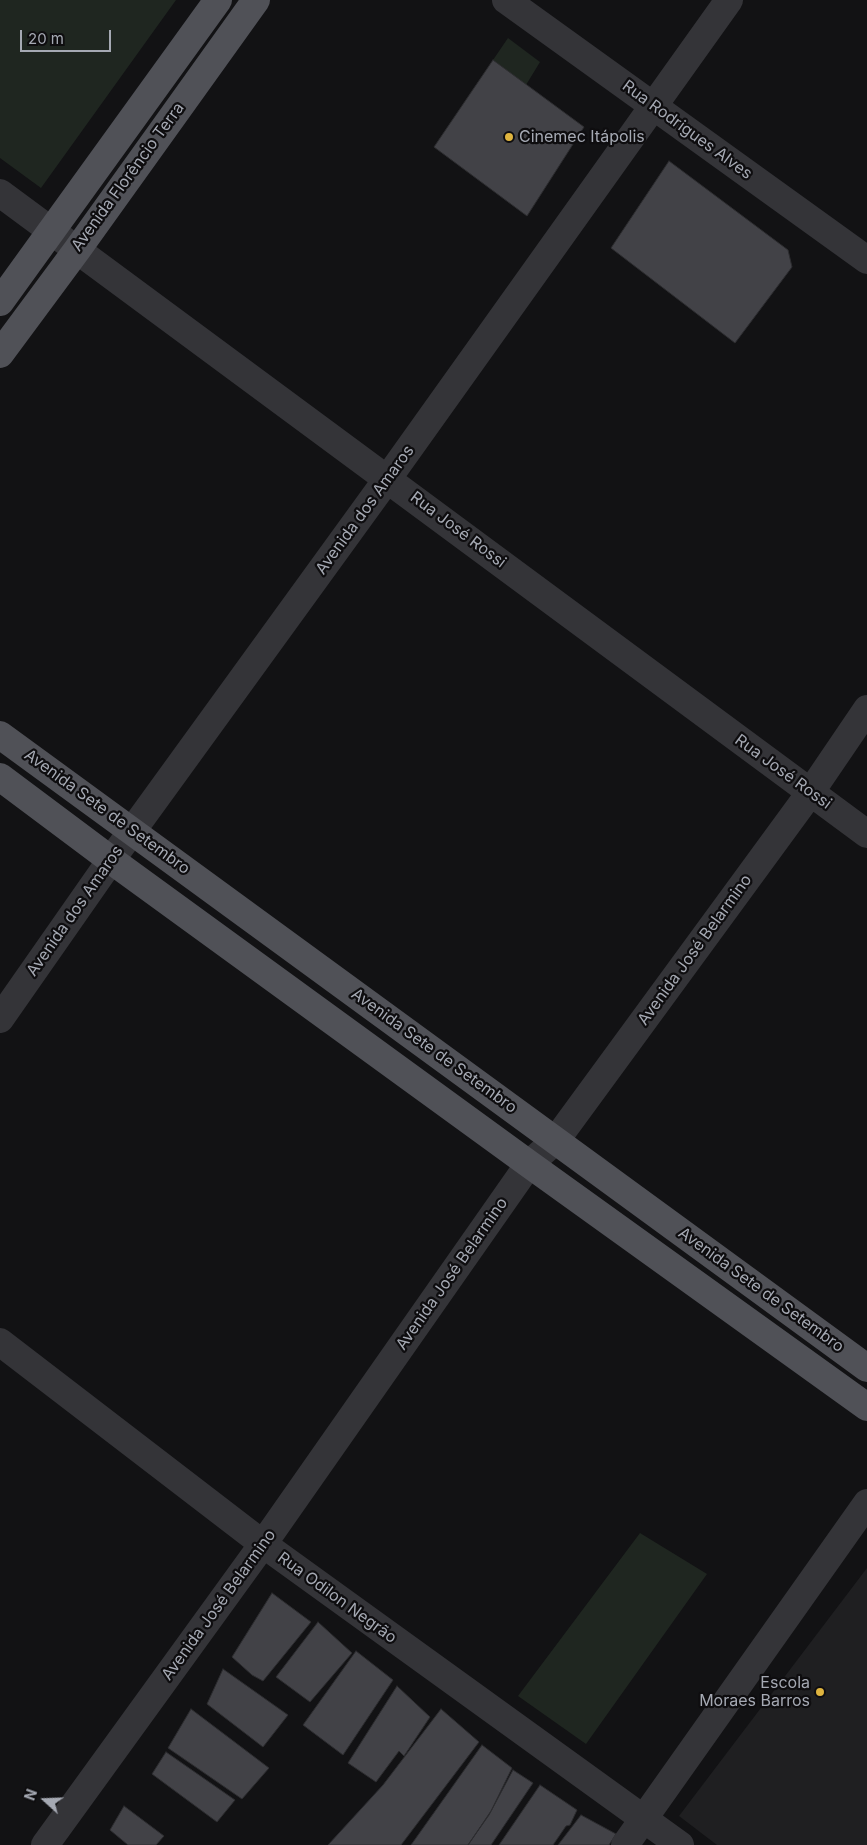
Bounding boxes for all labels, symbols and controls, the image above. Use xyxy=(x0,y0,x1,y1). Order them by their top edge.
scale bar xyxy=(22,20,114,52)
text: 20 m xyxy=(28,29,64,48)
street label: Rua Rodrigues Alves xyxy=(618,76,756,184)
street label: Avenida Florêncio Terra xyxy=(68,99,188,255)
place label: Cinemec Itápolis xyxy=(519,127,645,147)
marker: Cinemec Itápolis xyxy=(503,131,515,143)
street label: Avenida dos Amaros xyxy=(312,442,418,578)
street label: Rua José Rossi xyxy=(406,488,510,572)
street label: Rua José Rossi xyxy=(731,731,835,813)
street label: Avenida Sete de Setembro xyxy=(21,745,193,879)
street label: Avenida dos Amaros xyxy=(23,842,127,980)
street label: Avenida José Belarmino xyxy=(634,871,756,1029)
street label: Avenida Sete de Setembro xyxy=(348,984,520,1118)
street label: Avenida José Belarmino xyxy=(392,1194,512,1354)
street label: Avenida Sete de Setembro xyxy=(675,1223,847,1357)
street label: Avenida José Belarmino xyxy=(158,1526,280,1684)
street label: Rua Odilon Negrão xyxy=(274,1548,400,1648)
place label: Escola Moraes Barros xyxy=(699,1673,810,1711)
marker: Escola Moraes Barros xyxy=(814,1686,826,1698)
north arrow xyxy=(20,1775,70,1825)
text: N xyxy=(21,1787,40,1803)

